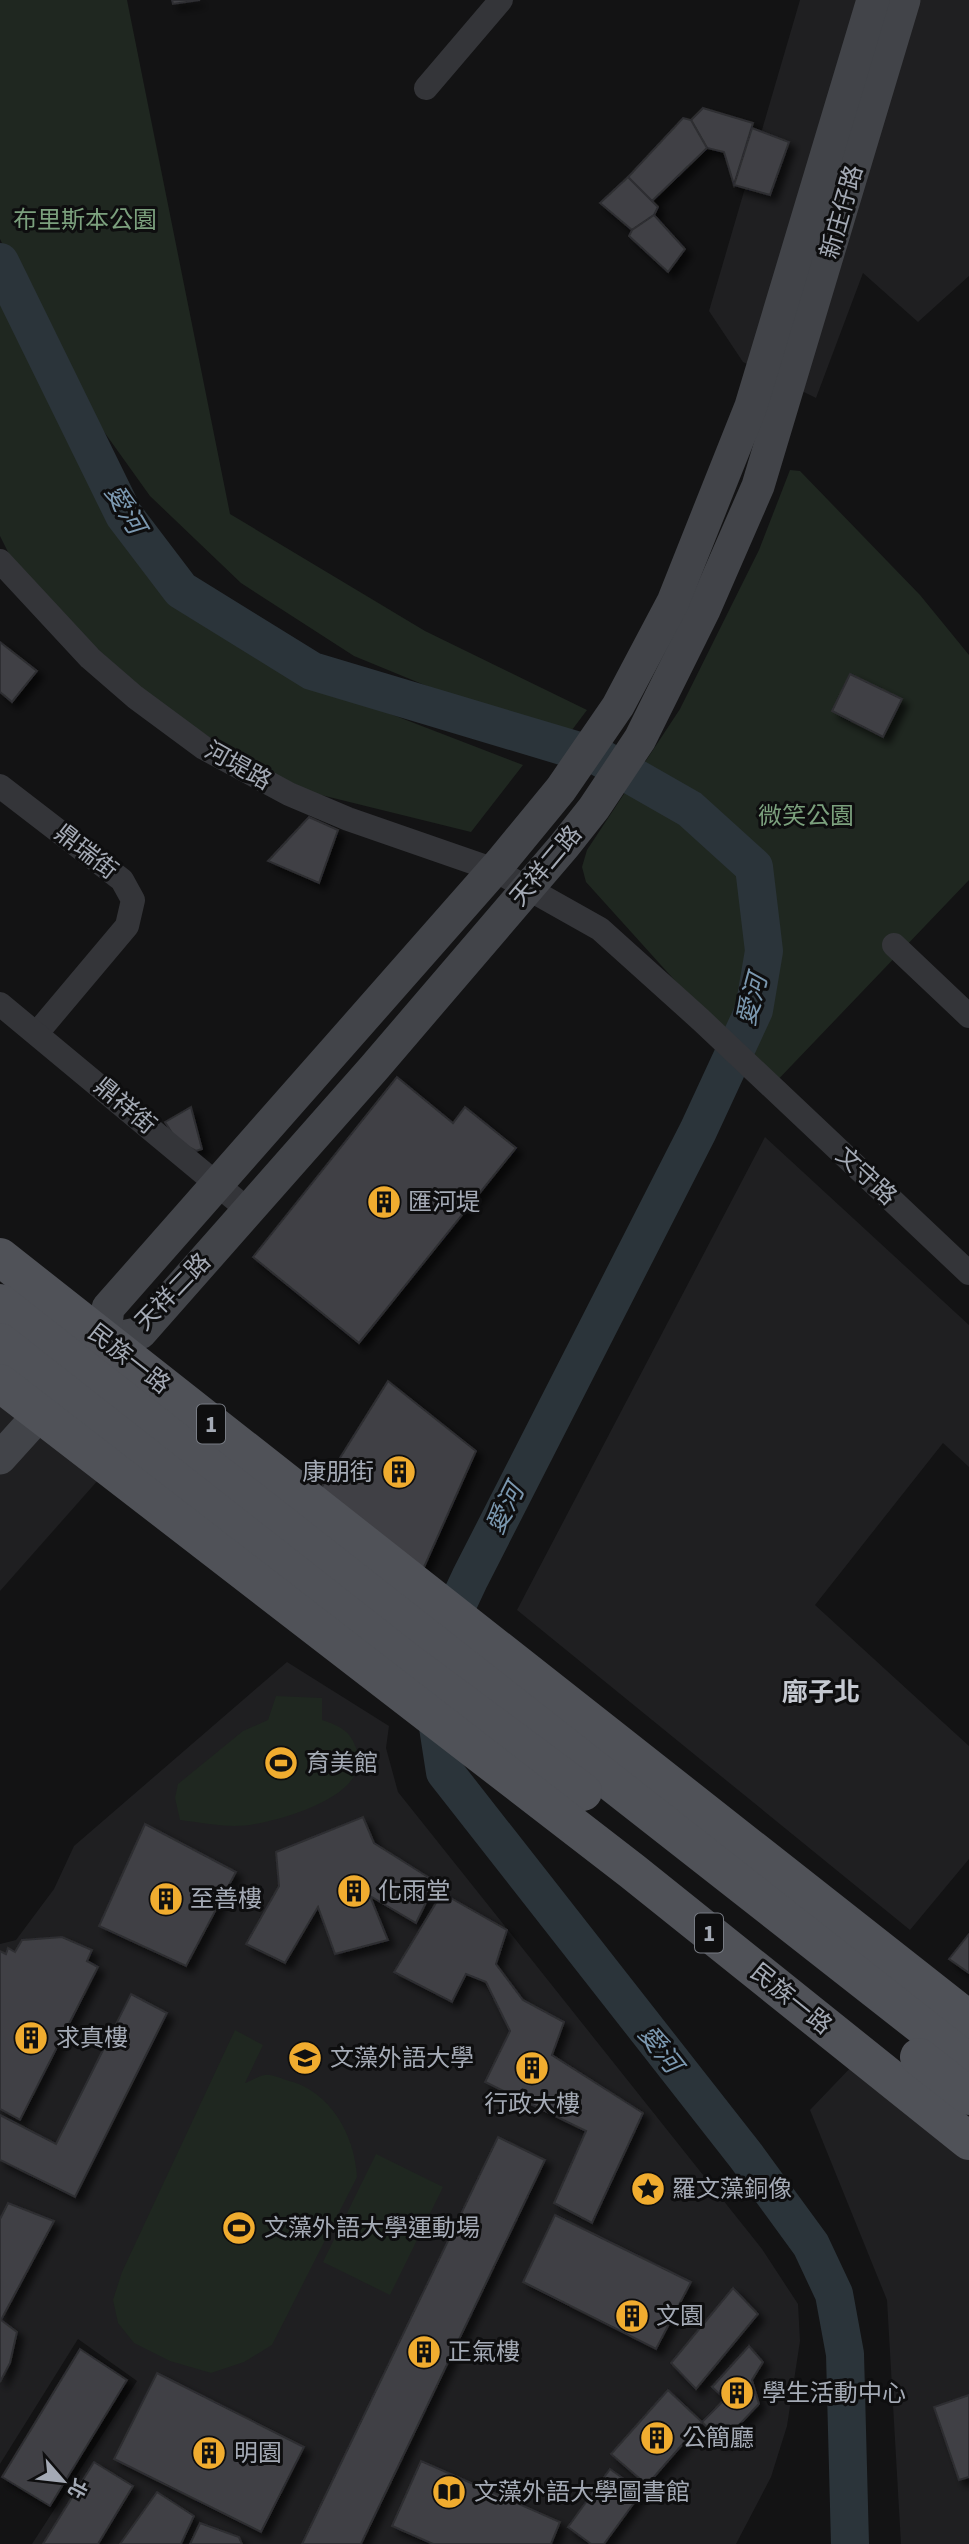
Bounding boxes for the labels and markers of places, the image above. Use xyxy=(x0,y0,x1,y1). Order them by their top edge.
building icon: 匯河堤 xyxy=(365,1183,403,1221)
place label: 匯河堤 xyxy=(408,1185,480,1220)
building icon: 康朋街 xyxy=(380,1453,418,1491)
place label: 康朋街 xyxy=(302,1455,374,1490)
sports icon: 育美館 xyxy=(262,1744,300,1782)
place label: 育美館 xyxy=(306,1746,378,1781)
building icon: 化雨堂 xyxy=(335,1872,373,1910)
place label: 化雨堂 xyxy=(378,1874,450,1909)
building icon: 至善樓 xyxy=(147,1880,185,1918)
place label: 至善樓 xyxy=(190,1882,262,1917)
building icon: 求真樓 xyxy=(12,2019,50,2057)
place label: 求真樓 xyxy=(56,2021,128,2056)
school or university icon: 文藻外語大學 xyxy=(286,2039,324,2077)
place label: 文藻外語大學 xyxy=(330,2041,474,2076)
building icon: 行政大樓 xyxy=(513,2049,551,2087)
place label: 行政大樓 xyxy=(484,2087,580,2122)
place icon: 羅文藻銅像 xyxy=(629,2170,667,2208)
place label: 羅文藻銅像 xyxy=(672,2172,792,2207)
sports icon: 文藻外語大學運動場 xyxy=(220,2209,258,2247)
place label: 文藻外語大學運動場 xyxy=(264,2211,480,2246)
building icon: 文園 xyxy=(613,2297,651,2335)
place label: 文園 xyxy=(656,2299,704,2334)
building icon: 正氣樓 xyxy=(405,2333,443,2371)
place label: 正氣樓 xyxy=(448,2335,520,2370)
building icon: 學生活動中心 xyxy=(718,2374,756,2412)
place label: 學生活動中心 xyxy=(762,2376,906,2411)
building icon: 公簡廳 xyxy=(638,2419,676,2457)
place label: 公簡廳 xyxy=(682,2421,754,2456)
building icon: 明園 xyxy=(190,2434,228,2472)
place label: 明園 xyxy=(234,2436,282,2471)
library icon: 文藻外語大學圖書館 xyxy=(430,2473,468,2511)
place label: 文藻外語大學圖書館 xyxy=(474,2475,690,2510)

